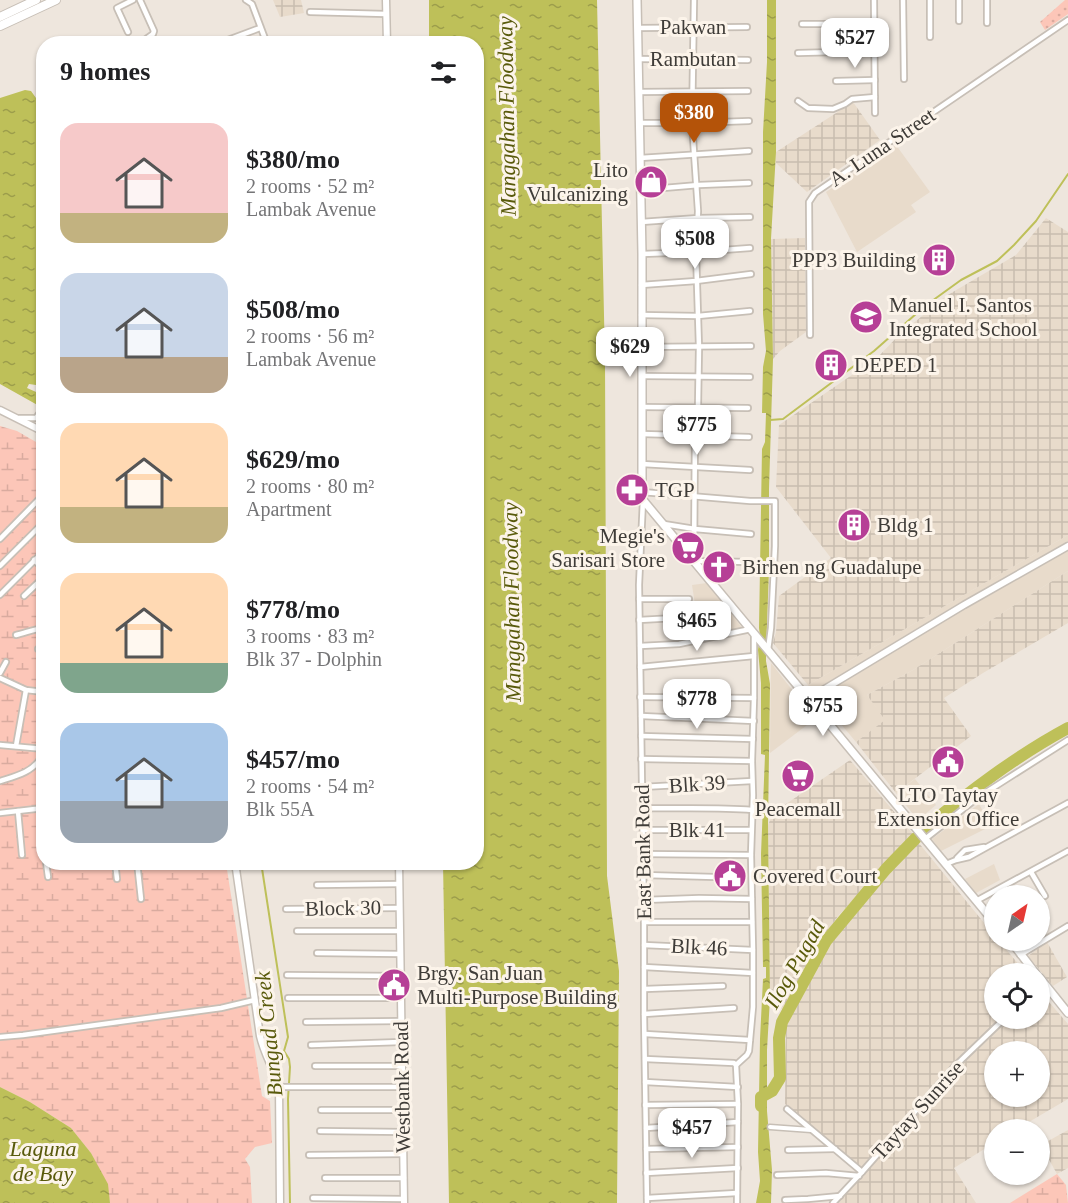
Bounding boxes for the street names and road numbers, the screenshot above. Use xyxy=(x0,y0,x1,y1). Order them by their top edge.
street label: Pakwan xyxy=(660,15,727,39)
street label: Rambutan xyxy=(650,47,737,71)
street label: A. Luna Street xyxy=(824,103,940,191)
street label: Blk 39 xyxy=(668,770,726,798)
street label: East Bank Road xyxy=(630,784,656,920)
street label: Blk 41 xyxy=(669,818,725,842)
street label: Block 30 xyxy=(305,895,381,921)
street label: Blk 46 xyxy=(670,934,728,960)
street label: Westbank Road xyxy=(389,1020,415,1153)
street label: Taytay Sunrise xyxy=(867,1055,969,1165)

